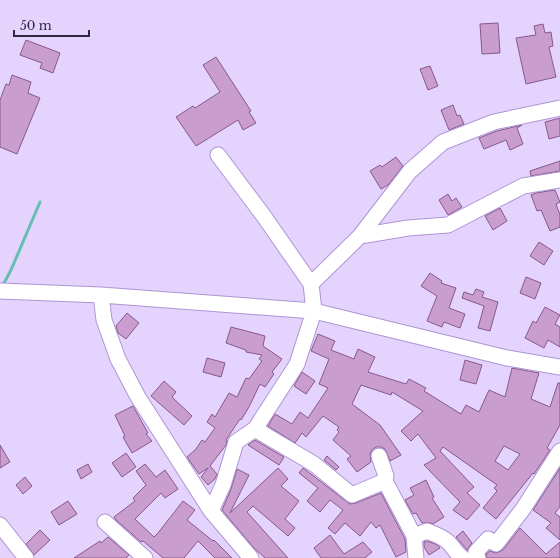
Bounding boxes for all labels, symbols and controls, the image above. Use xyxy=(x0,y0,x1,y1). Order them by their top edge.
scale bar xyxy=(14,12,89,38)
text: 50 m xyxy=(20,18,52,33)

